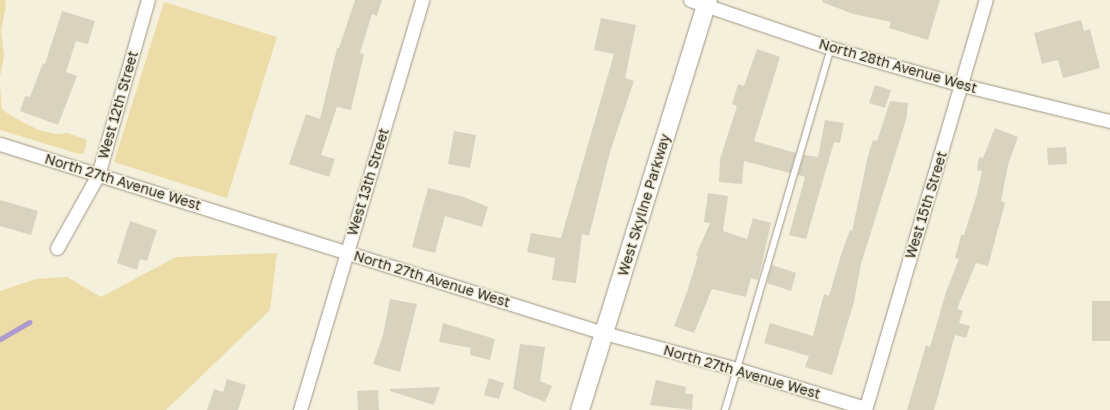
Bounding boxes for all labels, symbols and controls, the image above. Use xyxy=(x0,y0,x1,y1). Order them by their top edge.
street label: North 28th Avenue West xyxy=(817,35,979,97)
street label: West 12th Street xyxy=(95,49,141,161)
street label: West 13th Street xyxy=(344,126,392,238)
street label: West Skyline Parkway xyxy=(614,132,674,278)
street label: West 15th Street xyxy=(902,149,950,261)
street label: North 27th Avenue West xyxy=(43,150,203,214)
street label: North 27th Avenue West xyxy=(352,247,512,311)
street label: North 27th Avenue West xyxy=(661,342,823,402)

